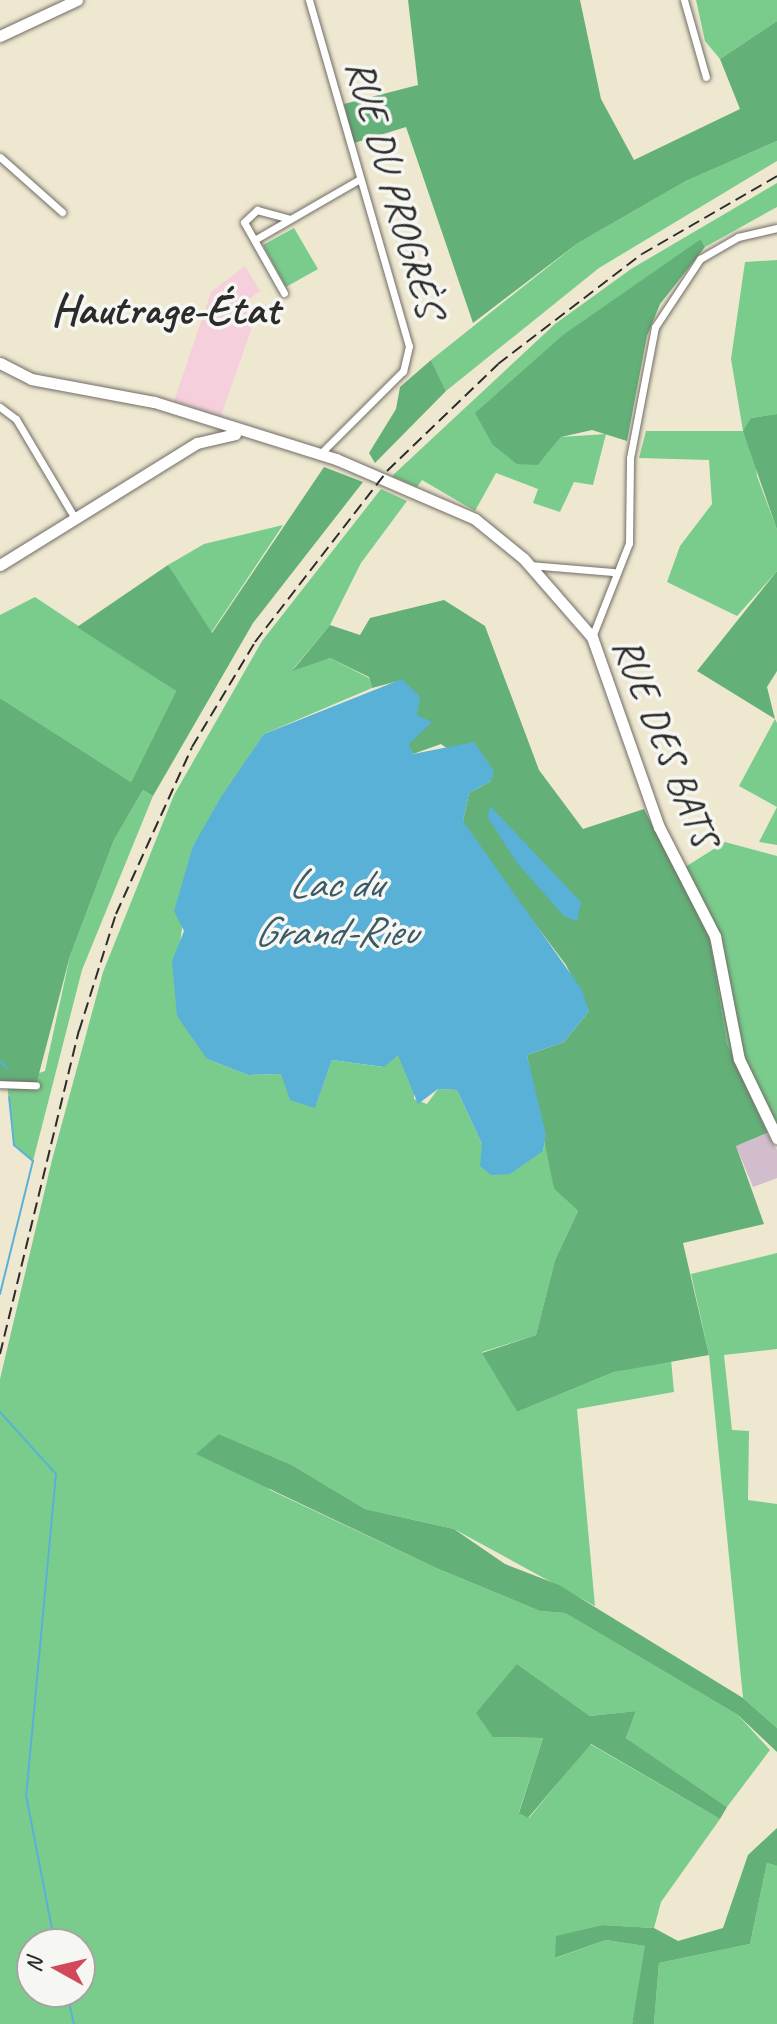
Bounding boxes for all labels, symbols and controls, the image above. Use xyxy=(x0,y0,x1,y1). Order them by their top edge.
street label: RUE DU PROGRÈS xyxy=(335,54,455,322)
district label: Hautrage-État xyxy=(51,284,279,336)
street label: RUE DES BATS xyxy=(602,630,730,854)
water label: Lac du Grand-Rieu xyxy=(254,859,416,958)
north arrow xyxy=(16,1928,96,2008)
text: N xyxy=(19,1956,49,1974)

